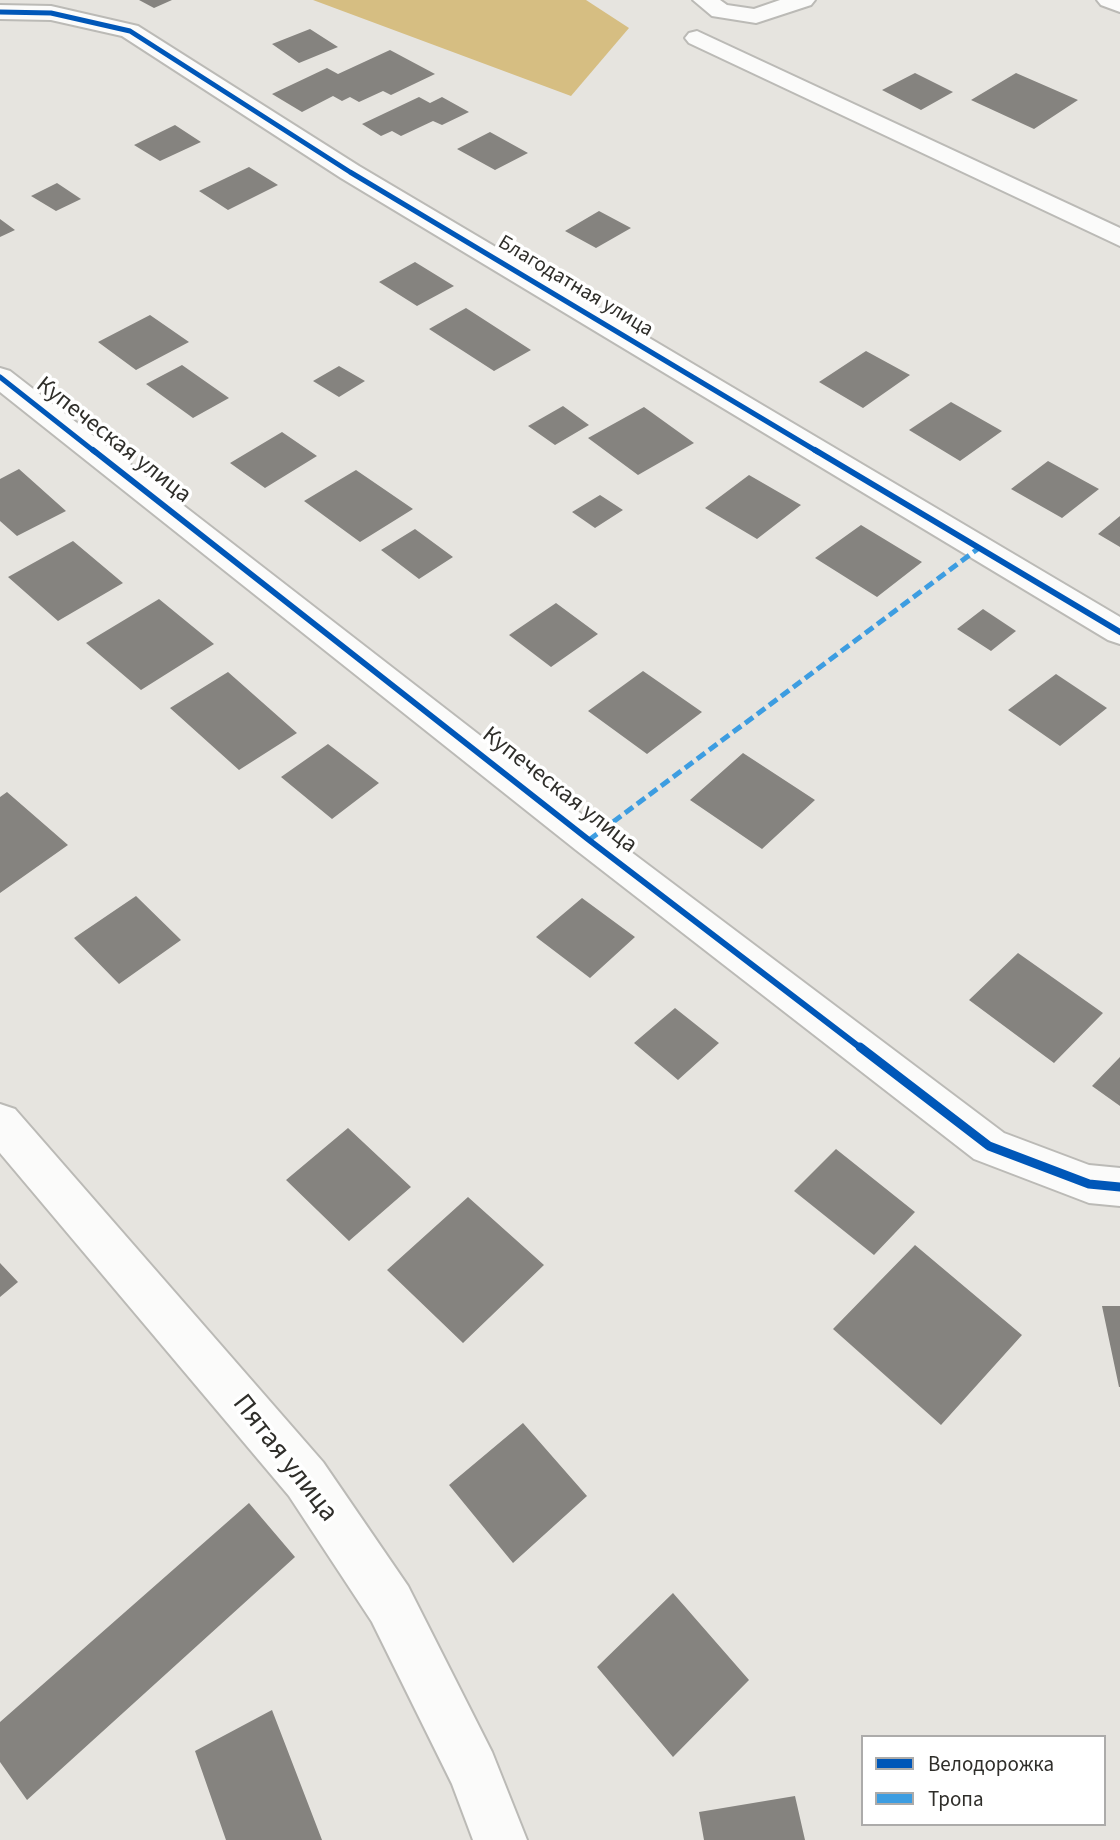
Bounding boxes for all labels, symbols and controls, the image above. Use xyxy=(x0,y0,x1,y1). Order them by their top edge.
street label: Благодатная улица xyxy=(493,231,657,343)
street label: Купеческая улица xyxy=(30,372,196,510)
street label: Купеческая улица xyxy=(476,722,642,860)
street label: Пятая улица xyxy=(224,1389,344,1529)
legend xyxy=(861,1735,1106,1826)
text: Велодорожка xyxy=(928,1749,1054,1779)
text: Тропа xyxy=(928,1784,984,1814)

